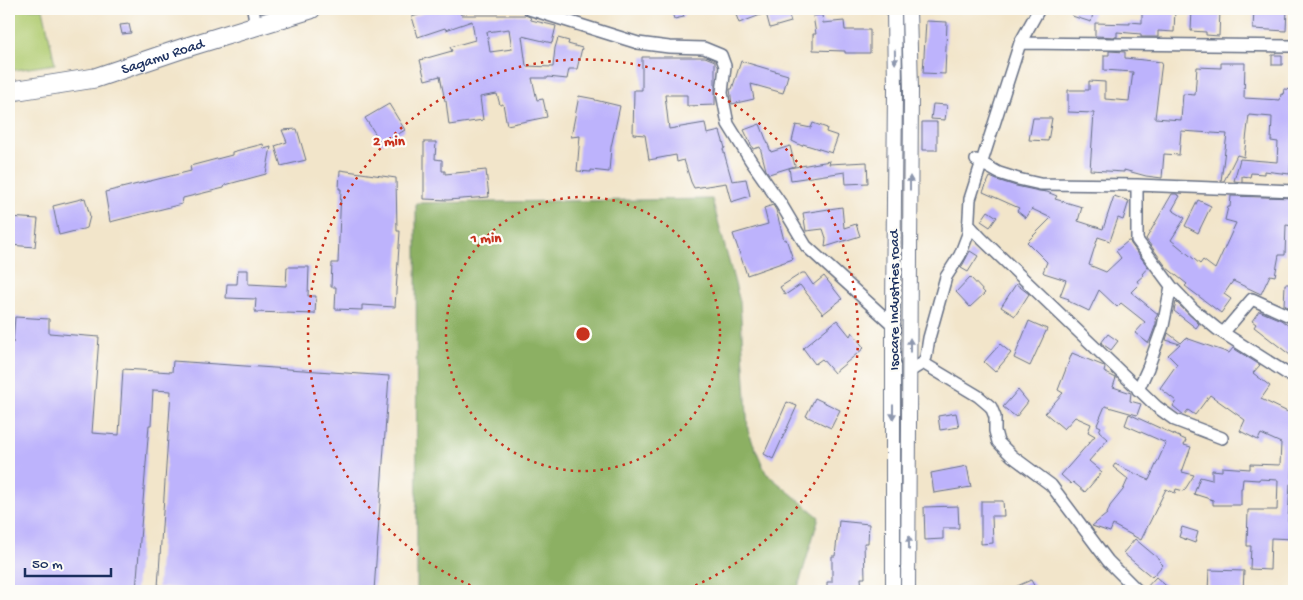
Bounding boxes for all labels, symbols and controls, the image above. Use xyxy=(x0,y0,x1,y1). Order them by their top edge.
street label: Sagamu Road xyxy=(119,35,208,80)
one-way arrow xyxy=(891,50,899,66)
text: 2 min xyxy=(373,133,406,151)
one-way arrow xyxy=(906,174,914,190)
street label: Isocare Industries road xyxy=(886,228,904,370)
text: 1 min xyxy=(470,230,502,248)
centre of rings xyxy=(574,325,592,343)
one-way arrow xyxy=(906,337,914,353)
one-way arrow xyxy=(889,405,897,421)
one-way arrow xyxy=(905,534,913,550)
scale bar xyxy=(25,545,111,577)
text: 50 m xyxy=(32,556,63,574)

